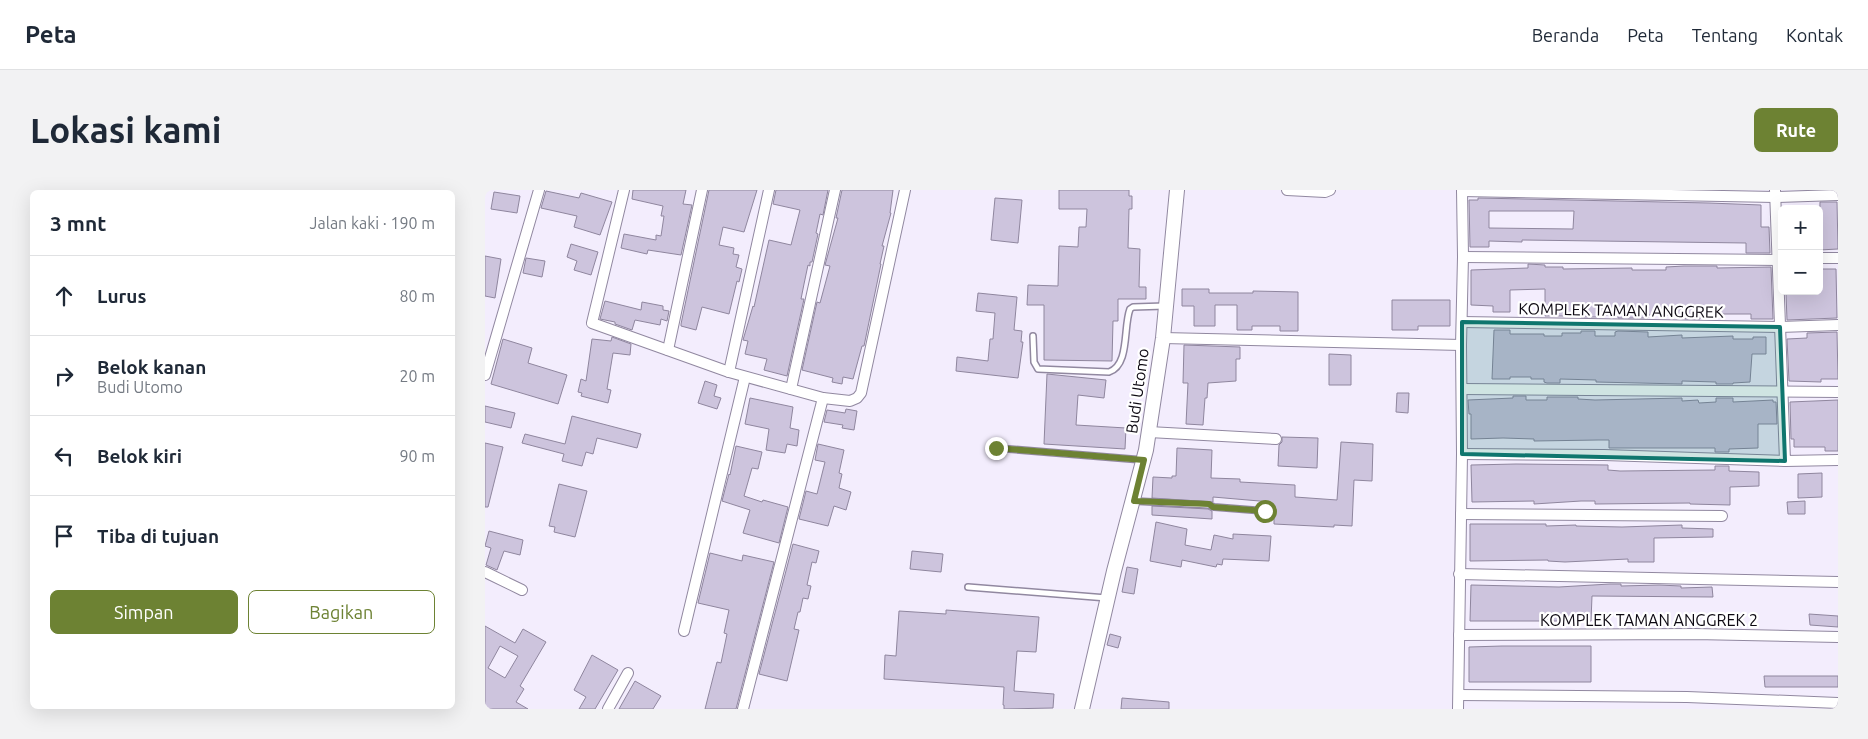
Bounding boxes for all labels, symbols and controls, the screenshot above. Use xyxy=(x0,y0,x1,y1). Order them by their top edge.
text: Peta xyxy=(25,21,77,48)
text: Beranda xyxy=(1532,25,1599,45)
text: Peta xyxy=(1627,25,1664,45)
text: Tentang xyxy=(1692,25,1758,45)
text: Kontak xyxy=(1786,25,1843,45)
button: Rute xyxy=(1754,108,1838,152)
text: Lokasi kami xyxy=(30,110,222,150)
map controls xyxy=(1778,205,1823,295)
button: + xyxy=(1778,205,1823,250)
text: 3 mnt xyxy=(50,211,106,235)
text: Jalan kaki · 190 m xyxy=(310,214,435,232)
button: − xyxy=(1778,250,1823,295)
icon: ahead xyxy=(50,282,78,310)
text: Lurus xyxy=(97,285,146,307)
text: 80 m xyxy=(399,287,435,305)
street label: KOMPLEK TAMAN ANGGREK xyxy=(1518,299,1724,321)
street label: Budi Utomo xyxy=(1122,347,1152,435)
text: Belok kanan xyxy=(97,356,206,378)
icon: right xyxy=(50,362,78,390)
text: 20 m xyxy=(399,367,435,385)
text: Budi Utomo xyxy=(97,378,183,396)
route end xyxy=(985,437,1008,460)
icon: left xyxy=(50,442,78,470)
text: Belok kiri xyxy=(97,445,182,467)
text: 90 m xyxy=(399,447,435,465)
route start xyxy=(1254,500,1277,523)
icon: arrive xyxy=(50,522,78,550)
text: Tiba di tujuan xyxy=(97,525,219,547)
button: Simpan xyxy=(50,590,238,634)
button: Bagikan xyxy=(248,590,435,634)
street label: KOMPLEK TAMAN ANGGREK 2 xyxy=(1540,611,1758,629)

